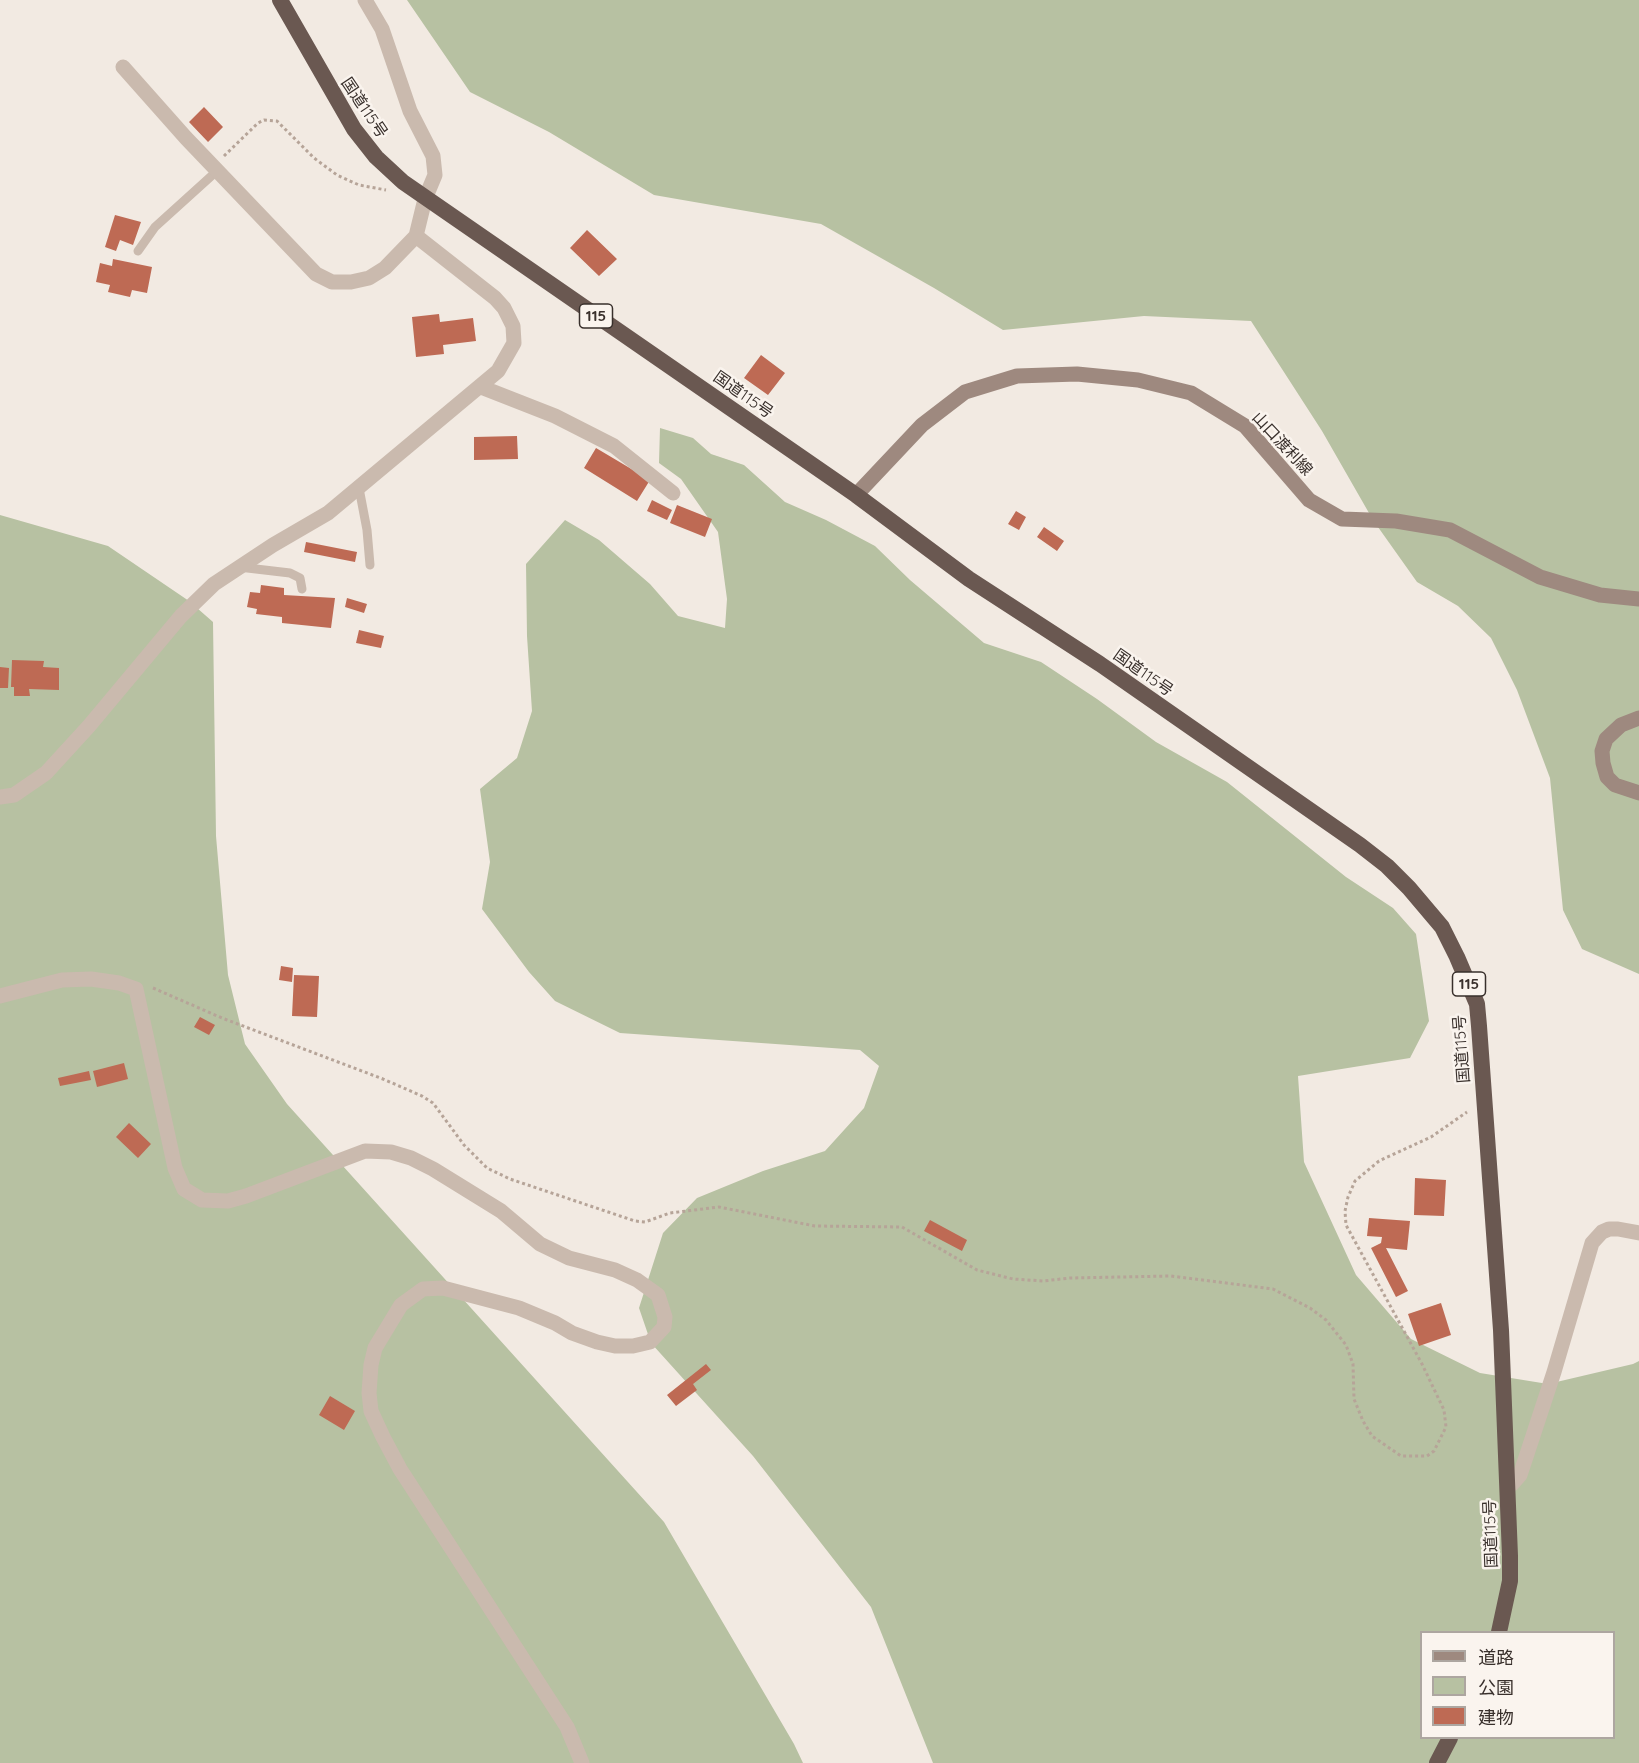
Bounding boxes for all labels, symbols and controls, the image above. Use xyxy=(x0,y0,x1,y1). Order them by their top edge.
street label: 国道115号 xyxy=(337,74,391,142)
road number: 115 xyxy=(580,304,612,328)
street label: 国道115号 xyxy=(709,367,777,423)
street label: 山口渡利線 xyxy=(1248,408,1316,480)
street label: 国道115号 xyxy=(1109,645,1177,701)
road number: 115 xyxy=(1452,972,1486,996)
street label: 国道115号 xyxy=(1450,1014,1474,1084)
street label: 国道115号 xyxy=(1480,1499,1502,1569)
legend xyxy=(1420,1631,1615,1739)
text: 道路 xyxy=(1478,1646,1514,1669)
text: 公園 xyxy=(1478,1676,1514,1699)
text: 建物 xyxy=(1478,1706,1514,1729)

